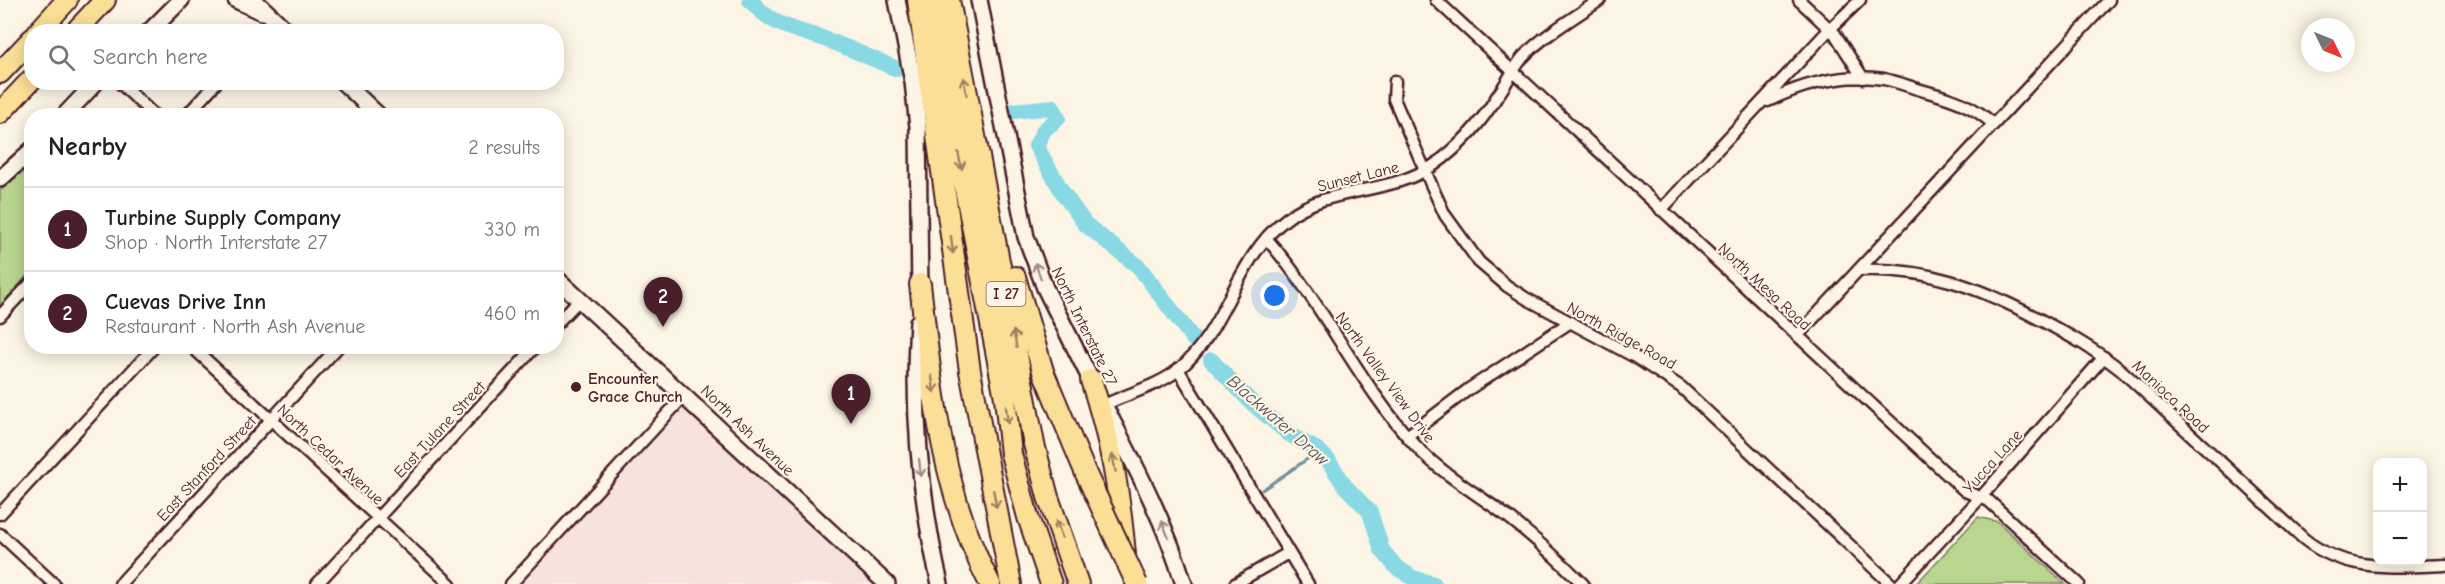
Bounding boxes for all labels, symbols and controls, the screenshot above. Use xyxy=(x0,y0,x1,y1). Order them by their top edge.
north arrow xyxy=(2301,18,2355,72)
search box xyxy=(24,24,564,90)
icon: search xyxy=(45,41,78,74)
text: Search here xyxy=(93,44,208,70)
one-way arrow xyxy=(960,76,971,96)
text: Nearby xyxy=(48,132,127,162)
text: 2 results xyxy=(468,136,540,159)
one-way arrow xyxy=(955,151,966,170)
street label: Sunset Lane xyxy=(1316,158,1401,196)
text: Turbine Supply Company xyxy=(105,205,340,231)
text: 1 xyxy=(64,218,71,241)
text: 330 m xyxy=(484,218,540,241)
text: Shop · North Interstate 27 xyxy=(105,231,327,254)
one-way arrow xyxy=(946,235,957,255)
street label: North Mesa Road xyxy=(1714,239,1814,334)
one-way arrow xyxy=(1032,262,1043,281)
street label: North Interstate 27 xyxy=(1048,264,1121,389)
pin: 2 xyxy=(644,278,682,327)
your location xyxy=(1260,281,1289,310)
road number: I 27 xyxy=(986,282,1026,306)
text: Cuevas Drive Inn xyxy=(105,289,266,315)
street label: North Ridge Road xyxy=(1564,298,1679,373)
text: 2 xyxy=(63,302,72,325)
text: 460 m xyxy=(484,302,540,325)
street label: North Valley View Drive xyxy=(1332,309,1439,446)
text: Restaurant · North Ash Avenue xyxy=(105,315,365,338)
one-way arrow xyxy=(1009,330,1020,349)
street label: Manioca Road xyxy=(2128,357,2212,437)
place label: Encounter Grace Church xyxy=(588,370,683,406)
water label: Blackwater Draw xyxy=(1223,371,1334,471)
one-way arrow xyxy=(928,373,939,393)
pin: 1 xyxy=(832,374,870,424)
street label: East Tulane Street xyxy=(391,378,489,482)
marker: Encounter Grace Church xyxy=(569,380,583,394)
street label: North Ash Avenue xyxy=(697,382,798,480)
street label: North Cedar Avenue xyxy=(273,401,387,509)
one-way arrow xyxy=(1001,404,1012,424)
street label: East Stanford Street xyxy=(153,412,260,525)
street label: Yucca Lane xyxy=(1959,426,2026,497)
one-way arrow xyxy=(1108,454,1119,474)
one-way arrow xyxy=(915,458,926,478)
map controls xyxy=(2373,458,2427,566)
button: + xyxy=(2373,458,2427,512)
one-way arrow xyxy=(990,489,1001,509)
button: − xyxy=(2373,512,2427,566)
one-way arrow xyxy=(1052,520,1063,539)
one-way arrow xyxy=(1159,520,1170,538)

